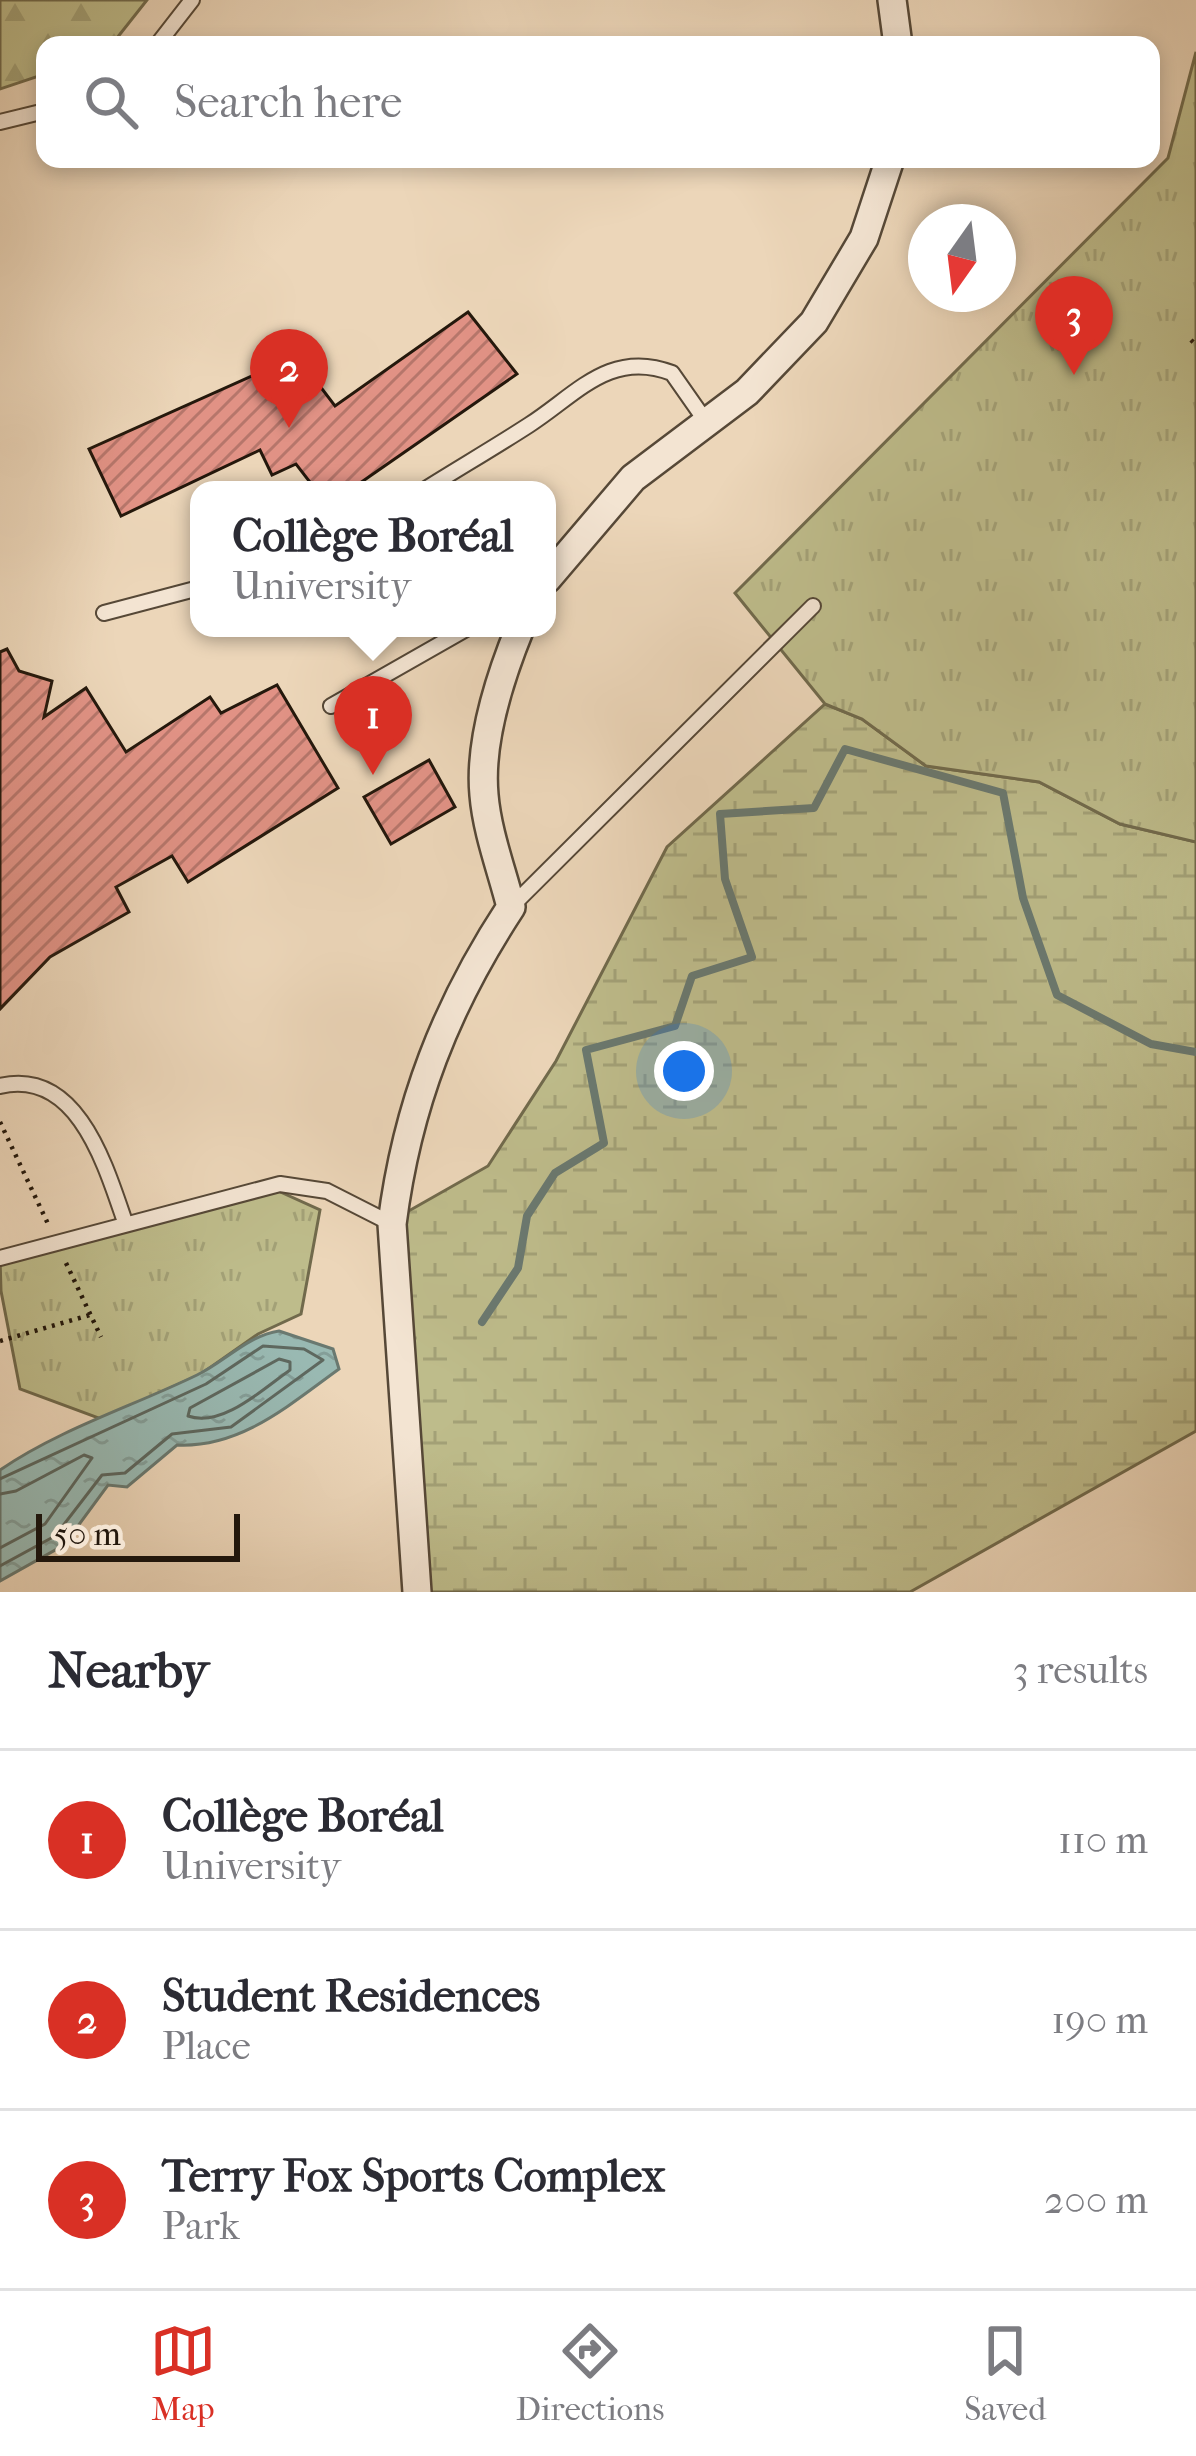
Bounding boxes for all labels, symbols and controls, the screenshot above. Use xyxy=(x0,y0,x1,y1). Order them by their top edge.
search box xyxy=(36,36,1160,168)
icon: search xyxy=(78,69,144,135)
text: Search here xyxy=(174,76,402,129)
north arrow xyxy=(908,204,1016,312)
pin: 3 xyxy=(1035,276,1113,375)
pin: 2 xyxy=(250,329,328,428)
popup xyxy=(190,481,556,637)
text: Collège Boréal xyxy=(232,510,514,563)
text: University xyxy=(232,563,411,609)
pin: 1 xyxy=(334,676,412,775)
your location xyxy=(654,1041,714,1101)
scale bar xyxy=(36,1508,240,1561)
text: 50 m xyxy=(54,1515,121,1554)
text: Nearby xyxy=(48,1640,209,1700)
text: 3 results xyxy=(1013,1647,1148,1693)
text: Collège Boréal xyxy=(162,1790,444,1843)
text: 1 xyxy=(80,1817,94,1863)
text: 110 m xyxy=(1058,1817,1148,1863)
text: University xyxy=(162,1843,341,1889)
text: Student Residences xyxy=(162,1970,540,2023)
text: 2 xyxy=(77,1997,97,2043)
text: 190 m xyxy=(1051,1997,1148,2043)
text: Place xyxy=(162,2023,251,2069)
text: Terry Fox Sports Complex xyxy=(162,2150,665,2203)
text: 3 xyxy=(79,2177,95,2223)
text: 200 m xyxy=(1044,2177,1148,2223)
text: Park xyxy=(162,2203,240,2249)
tab: Map xyxy=(150,2318,216,2429)
tab: Directions xyxy=(516,2318,664,2429)
tab: Saved xyxy=(964,2318,1046,2429)

